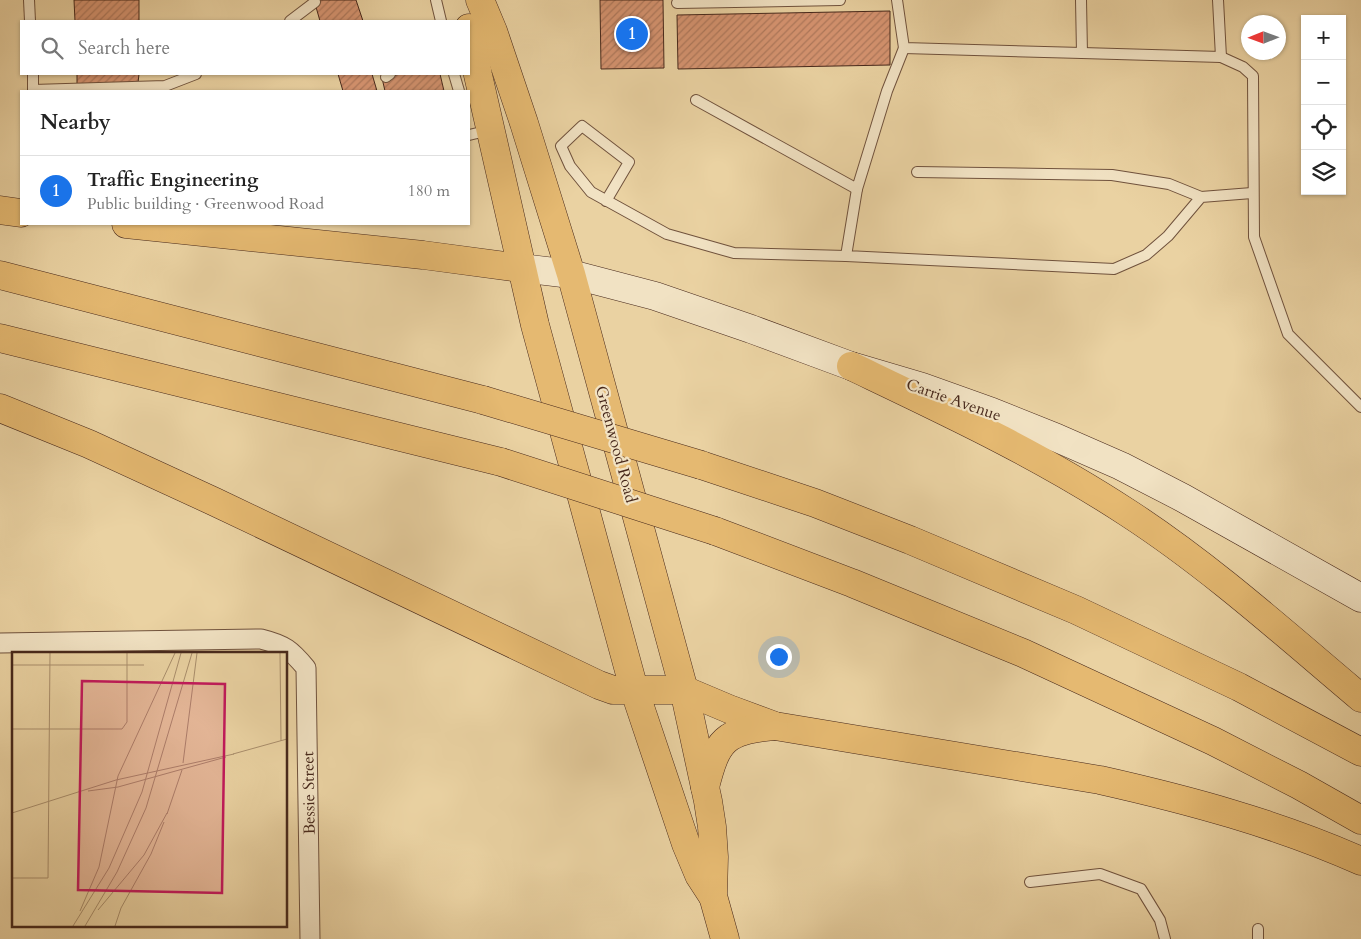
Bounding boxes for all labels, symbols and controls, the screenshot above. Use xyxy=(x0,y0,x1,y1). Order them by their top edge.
pin: 1 xyxy=(616,15,648,53)
north arrow xyxy=(1241,15,1286,60)
map controls xyxy=(1301,15,1346,195)
button: + xyxy=(1301,15,1346,60)
search box xyxy=(20,20,470,75)
icon: search xyxy=(38,34,66,62)
text: Search here xyxy=(78,35,170,61)
button: − xyxy=(1301,60,1346,105)
button: locate xyxy=(1301,105,1346,150)
text: Nearby xyxy=(40,108,111,137)
button: layers xyxy=(1301,150,1346,195)
text: Traffic Engineering xyxy=(87,167,258,193)
text: 1 xyxy=(52,180,60,202)
text: 180 m xyxy=(408,180,450,202)
text: Public building · Greenwood Road xyxy=(87,193,324,215)
street label: Carrie Avenue xyxy=(903,373,1004,426)
street label: Greenwood Road xyxy=(590,383,642,506)
your location xyxy=(766,644,792,670)
inset map xyxy=(12,652,288,926)
street label: Bessie Street xyxy=(297,751,321,835)

